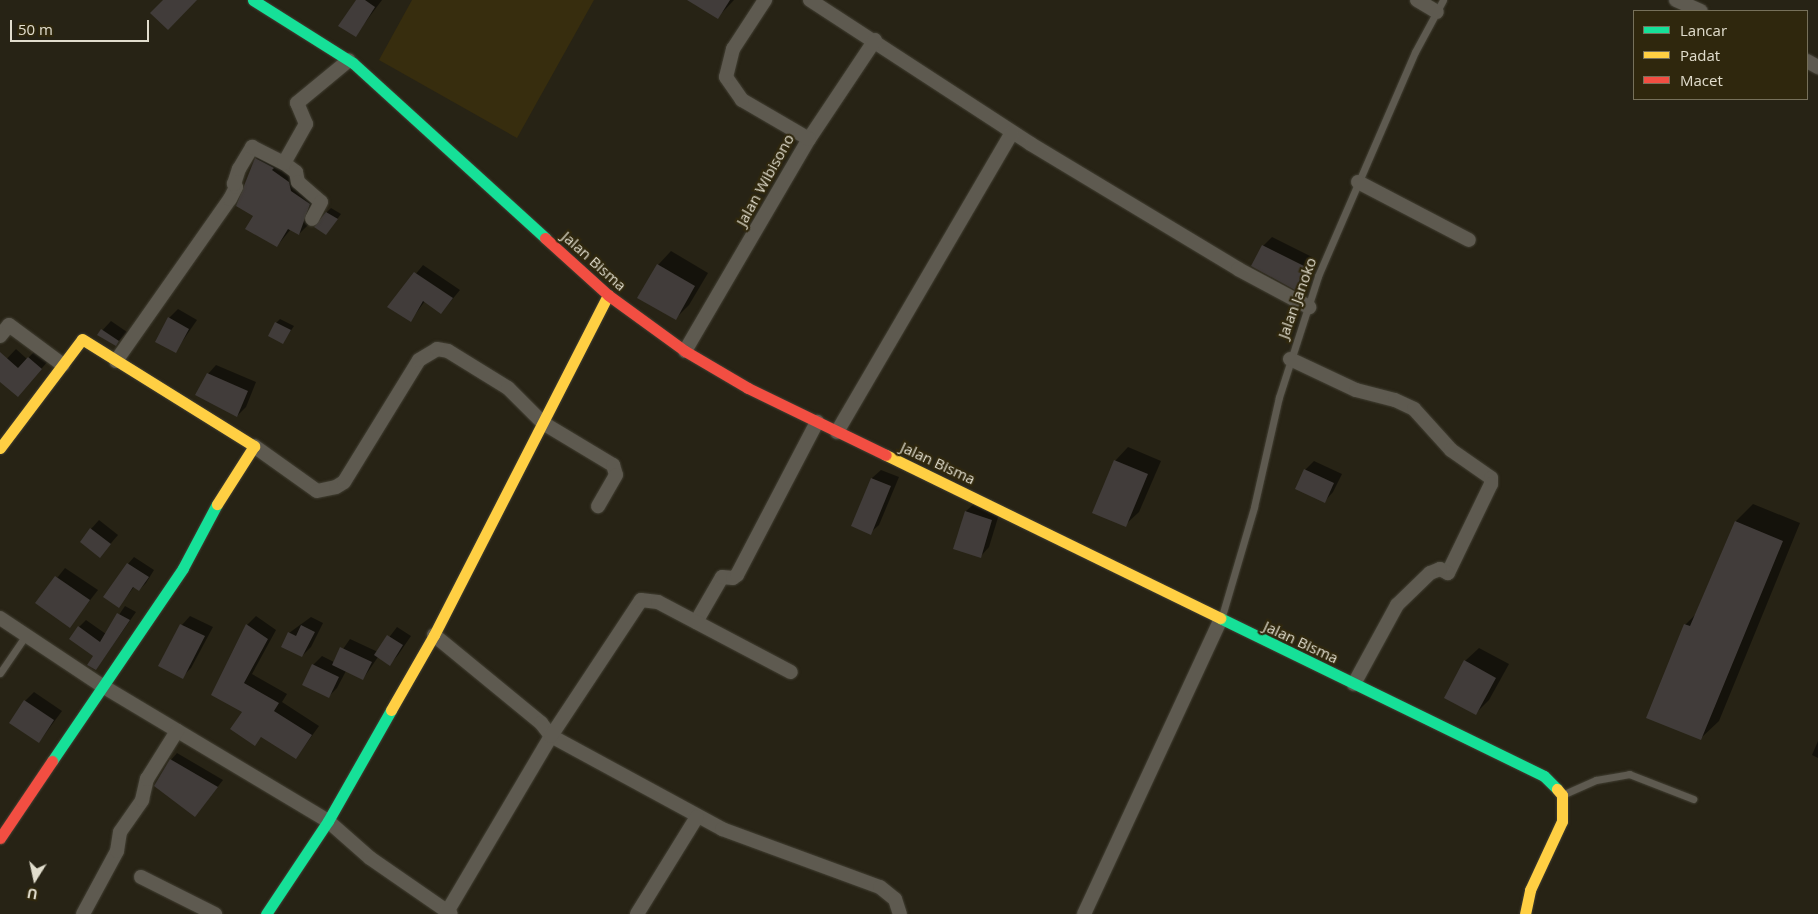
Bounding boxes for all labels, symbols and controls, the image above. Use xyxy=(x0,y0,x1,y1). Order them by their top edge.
scale bar xyxy=(12,10,151,42)
legend xyxy=(1633,10,1808,100)
text: 50 m xyxy=(18,19,53,39)
text: Lancar xyxy=(1680,20,1727,40)
text: Padat xyxy=(1680,45,1720,65)
text: Macet xyxy=(1680,70,1723,90)
street label: Jalan Wibisono xyxy=(732,131,798,229)
street label: Jalan Bisma xyxy=(558,227,630,295)
street label: Jalan Janoko xyxy=(1274,255,1320,341)
street label: Jalan Bisma xyxy=(898,438,978,488)
street label: Jalan Bisma xyxy=(1261,617,1341,667)
north arrow xyxy=(10,854,60,904)
text: U xyxy=(25,884,39,905)

